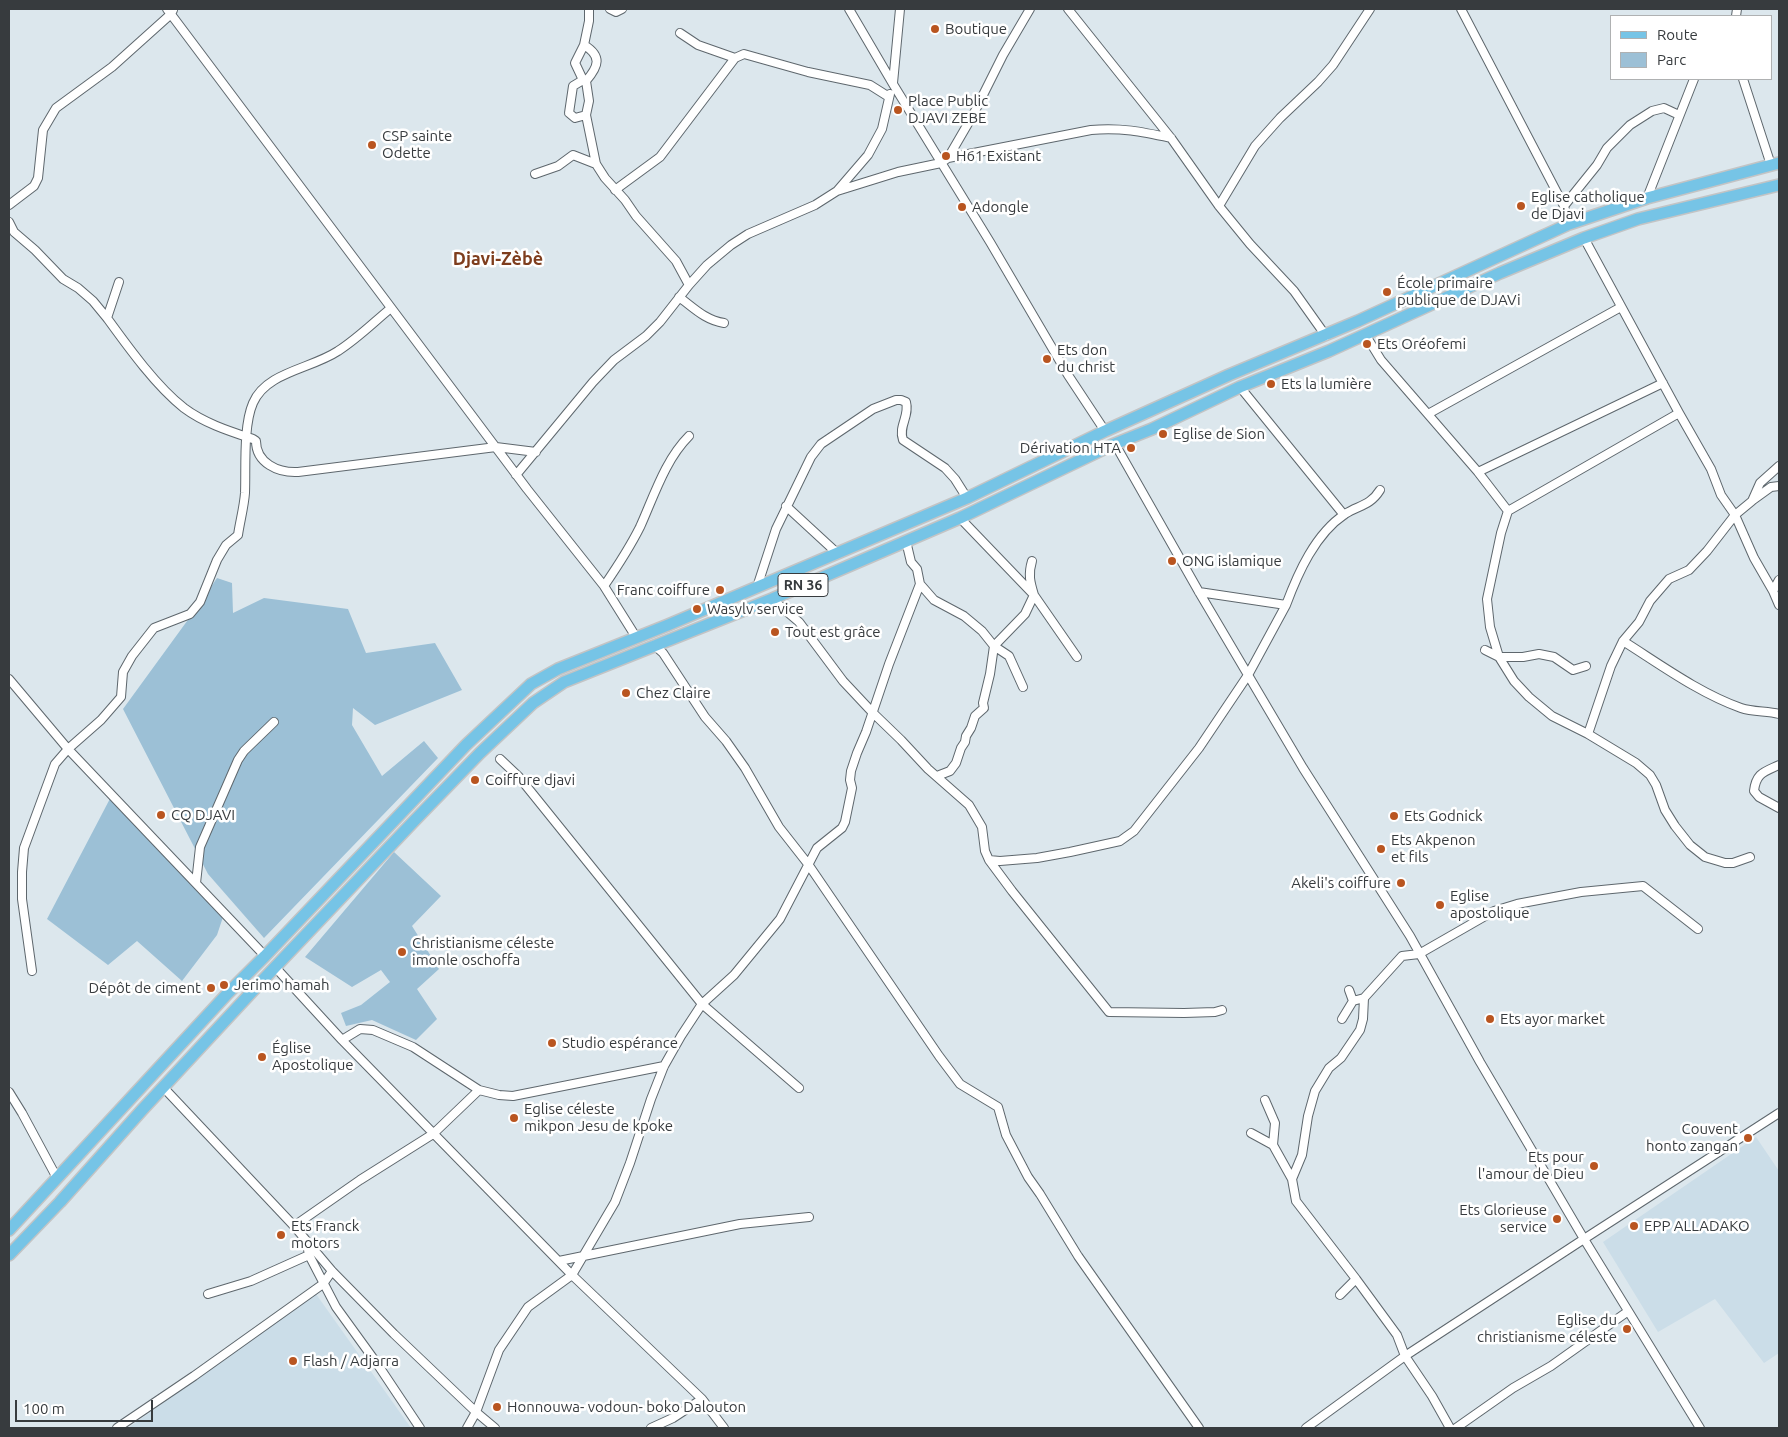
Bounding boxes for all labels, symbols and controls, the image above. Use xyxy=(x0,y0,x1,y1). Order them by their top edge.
legend xyxy=(1610,15,1773,80)
place label: Boutique xyxy=(945,20,1007,38)
marker: Boutique xyxy=(929,23,941,35)
text: Route xyxy=(1657,26,1698,43)
text: Parc xyxy=(1657,51,1686,68)
place label: Place Public DJAVI ZEBE xyxy=(908,92,988,127)
marker: Place Public DJAVI ZEBE xyxy=(892,104,904,116)
place label: CSP sainte Odette xyxy=(382,127,452,162)
marker: CSP sainte Odette xyxy=(366,139,378,151)
place label: H61 Existant xyxy=(956,147,1041,165)
marker: H61 Existant xyxy=(940,150,952,162)
place label: Eglise catholique de Djavi xyxy=(1531,188,1645,223)
place label: Adongle xyxy=(972,198,1029,216)
marker: Eglise catholique de Djavi xyxy=(1515,200,1527,212)
marker: Adongle xyxy=(956,201,968,213)
district label: Djavi-Zèbè xyxy=(453,248,543,270)
place label: École primaire publique de DJAVi xyxy=(1397,274,1521,309)
marker: École primaire publique de DJAVi xyxy=(1381,286,1393,298)
place label: Ets Oréofemi xyxy=(1377,335,1466,353)
marker: Ets Oréofemi xyxy=(1361,338,1373,350)
place label: Ets don du christ xyxy=(1057,341,1115,376)
marker: Ets don du christ xyxy=(1041,353,1053,365)
place label: Ets la lumière xyxy=(1281,375,1372,393)
marker: Ets la lumière xyxy=(1265,378,1277,390)
place label: Eglise de Sion xyxy=(1173,425,1265,443)
marker: Eglise de Sion xyxy=(1157,428,1169,440)
place label: Dérivation HTA xyxy=(1020,439,1121,457)
marker: Dérivation HTA xyxy=(1125,442,1137,454)
place label: ONG islamique xyxy=(1182,552,1282,570)
marker: ONG islamique xyxy=(1166,555,1178,567)
road number: RN 36 xyxy=(778,574,828,596)
place label: Franc coiffure xyxy=(617,581,710,599)
marker: Franc coiffure xyxy=(714,584,726,596)
place label: Wasylv service xyxy=(707,600,804,618)
marker: Wasylv service xyxy=(691,603,703,615)
place label: Tout est grâce xyxy=(785,623,881,641)
marker: Tout est grâce xyxy=(769,626,781,638)
place label: Chez Claire xyxy=(636,684,711,702)
marker: Chez Claire xyxy=(620,687,632,699)
place label: Coiffure djavi xyxy=(485,771,575,789)
marker: Coiffure djavi xyxy=(469,774,481,786)
place label: CQ DJAVI xyxy=(171,806,235,824)
place label: Ets Godnick xyxy=(1404,807,1483,825)
marker: CQ DJAVI xyxy=(155,809,167,821)
marker: Ets Godnick xyxy=(1388,810,1400,822)
place label: Ets Akpenon et fils xyxy=(1391,831,1476,866)
marker: Ets Akpenon et fils xyxy=(1375,843,1387,855)
place label: Akeli's coiffure xyxy=(1291,874,1391,892)
marker: Akeli's coiffure xyxy=(1395,877,1407,889)
place label: Eglise apostolique xyxy=(1450,887,1530,922)
marker: Eglise apostolique xyxy=(1434,899,1446,911)
place label: Christianisme céleste imonle oschoffa xyxy=(412,934,554,969)
marker: Christianisme céleste imonle oschoffa xyxy=(396,946,408,958)
place label: Jerimo hamah xyxy=(234,976,330,994)
place label: Dépôt de ciment xyxy=(88,979,201,997)
marker: Jerimo hamah xyxy=(218,979,230,991)
marker: Dépôt de ciment xyxy=(205,982,217,994)
place label: Ets ayor market xyxy=(1500,1010,1605,1028)
marker: Ets ayor market xyxy=(1484,1013,1496,1025)
place label: Studio espérance xyxy=(562,1034,678,1052)
marker: Studio espérance xyxy=(546,1037,558,1049)
place label: Église Apostolique xyxy=(272,1039,354,1074)
marker: Église Apostolique xyxy=(256,1051,268,1063)
place label: Eglise céleste mikpon Jesu de kpoke xyxy=(524,1100,673,1135)
marker: Eglise céleste mikpon Jesu de kpoke xyxy=(508,1112,520,1124)
place label: Couvent honto zangan xyxy=(1646,1120,1738,1155)
marker: Couvent honto zangan xyxy=(1742,1132,1754,1144)
place label: Ets pour l'amour de Dieu xyxy=(1478,1148,1584,1183)
marker: Ets pour l'amour de Dieu xyxy=(1588,1160,1600,1172)
place label: Ets Glorieuse service xyxy=(1459,1201,1547,1236)
marker: Ets Glorieuse service xyxy=(1551,1213,1563,1225)
place label: Ets Franck motors xyxy=(291,1217,359,1252)
place label: EPP ALLADAKO xyxy=(1644,1217,1750,1235)
marker: EPP ALLADAKO xyxy=(1628,1220,1640,1232)
marker: Ets Franck motors xyxy=(275,1229,287,1241)
place label: Eglise du christianisme céleste xyxy=(1477,1311,1617,1346)
marker: Eglise du christianisme céleste xyxy=(1621,1323,1633,1335)
place label: Flash / Adjarra xyxy=(303,1352,399,1370)
marker: Flash / Adjarra xyxy=(287,1355,299,1367)
scale bar xyxy=(18,1390,155,1422)
place label: Honnouwa- vodoun- boko Dalouton xyxy=(507,1398,746,1416)
text: 100 m xyxy=(23,1400,65,1417)
marker: Honnouwa- vodoun- boko Dalouton xyxy=(491,1401,503,1413)

